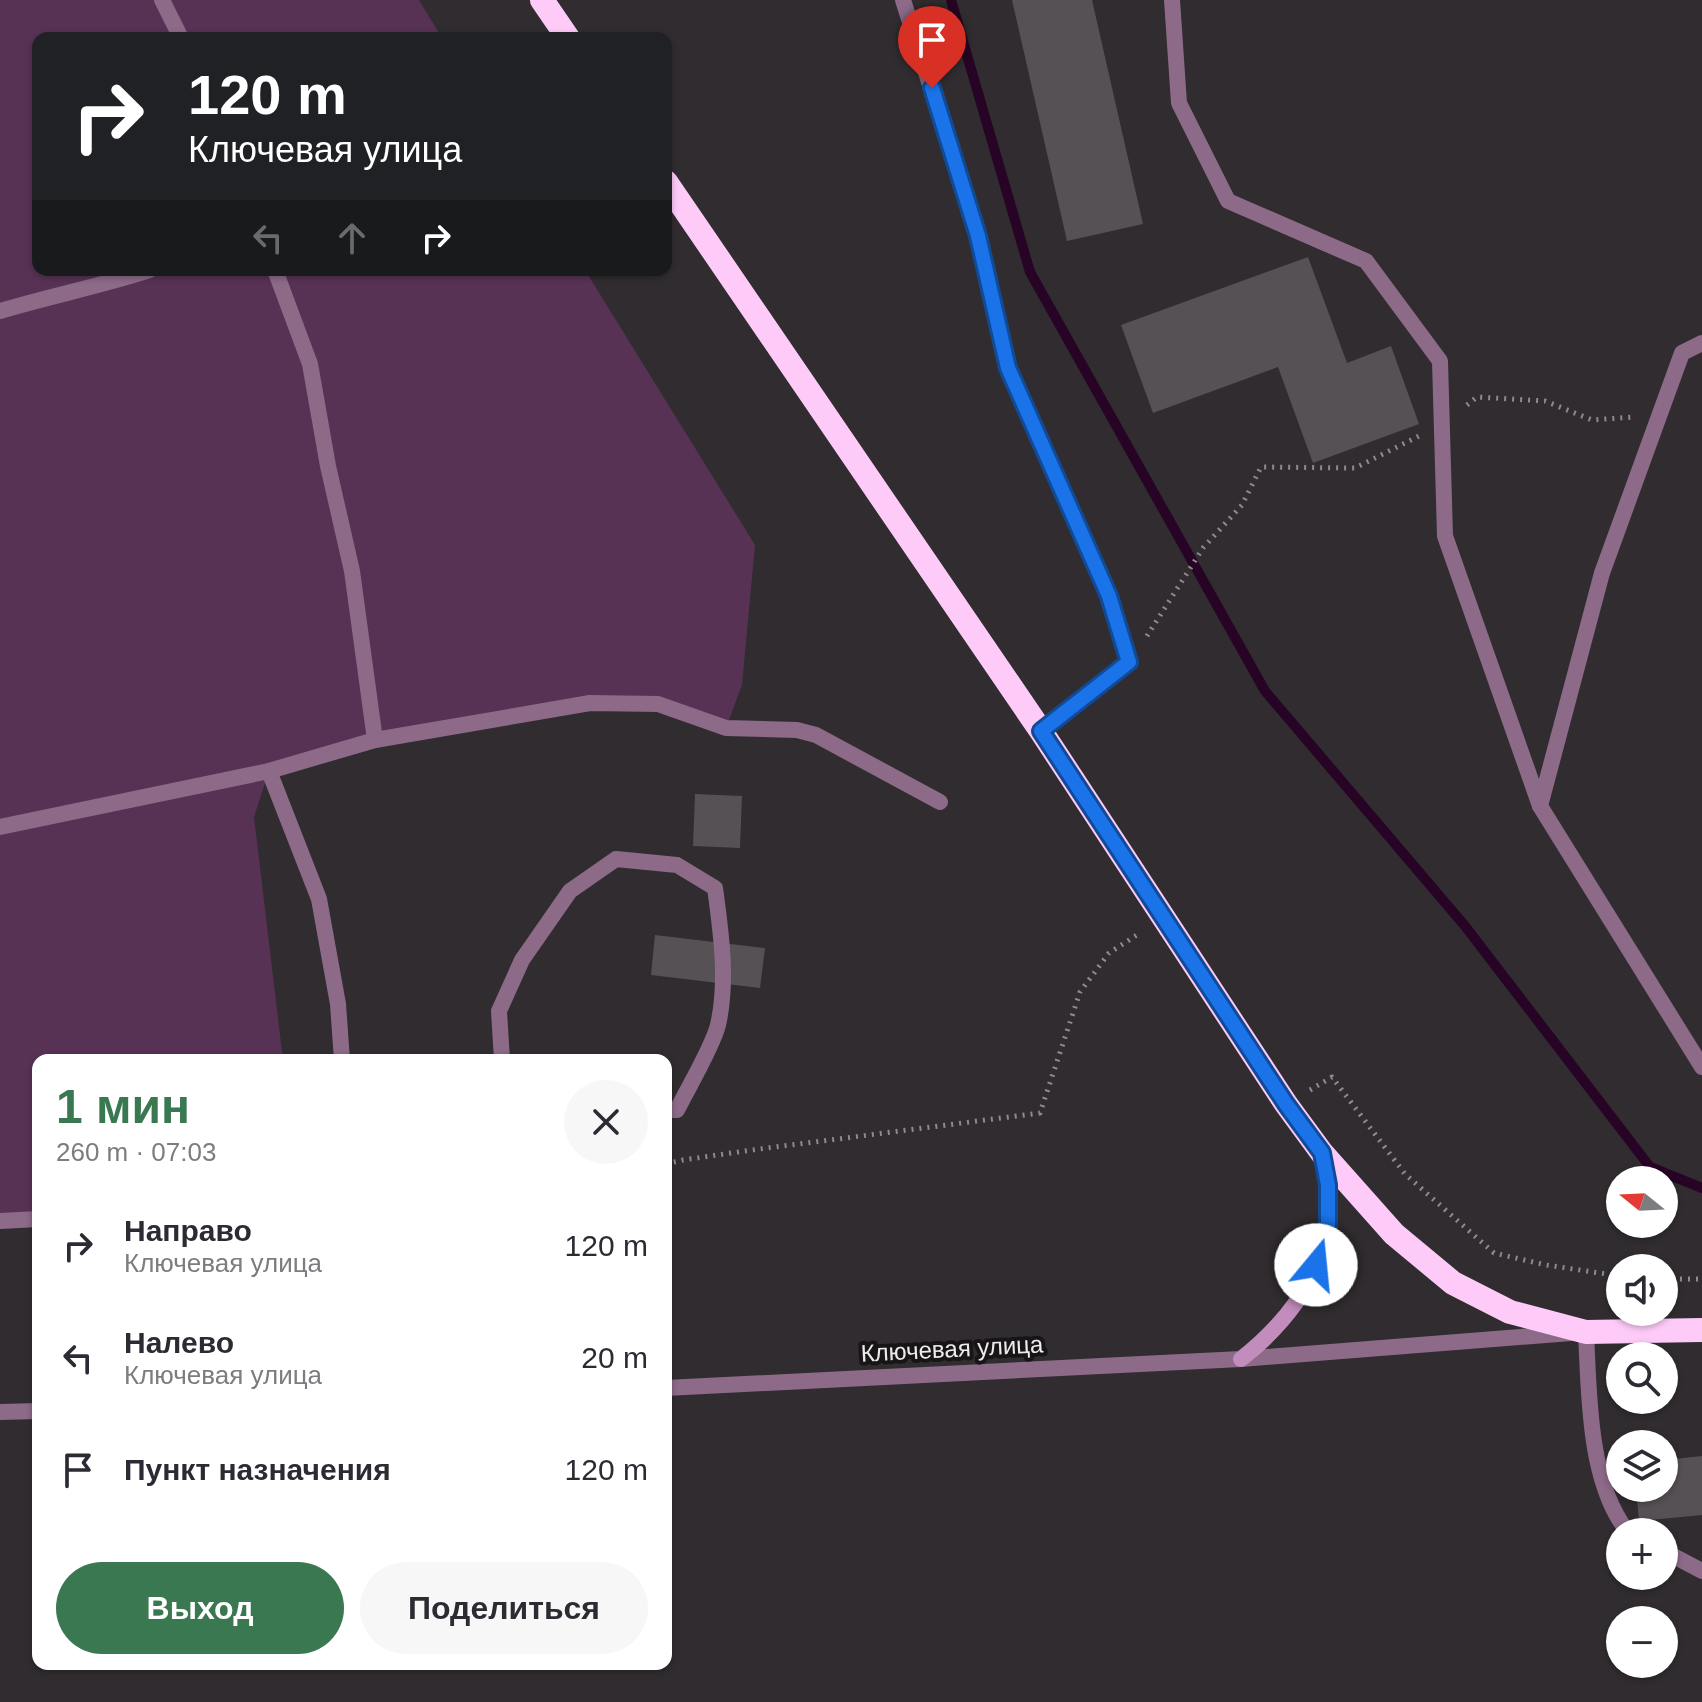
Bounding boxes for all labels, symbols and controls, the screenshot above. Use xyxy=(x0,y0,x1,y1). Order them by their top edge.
pin xyxy=(898,6,966,88)
icon: arrive xyxy=(910,18,954,62)
text: 120 m xyxy=(188,63,347,126)
icon: right xyxy=(56,64,160,168)
text: Ключевая улица xyxy=(188,129,462,170)
icon: left xyxy=(246,216,290,260)
icon: ahead xyxy=(330,216,374,260)
icon: right xyxy=(414,216,458,260)
text: 1 мин xyxy=(56,1080,190,1133)
button: close xyxy=(564,1080,648,1164)
text: 260 m · 07:03 xyxy=(56,1137,216,1167)
north arrow xyxy=(1606,1166,1678,1238)
map controls xyxy=(1606,1166,1678,1678)
text: Направо xyxy=(124,1214,252,1247)
position arrow xyxy=(1274,1223,1358,1307)
icon: right xyxy=(56,1224,100,1268)
text: 120 m xyxy=(565,1229,648,1262)
text: Ключевая улица xyxy=(124,1248,322,1278)
button: sound xyxy=(1606,1254,1678,1326)
text: Налево xyxy=(124,1326,234,1359)
street label: Ключевая улица xyxy=(860,1330,1045,1367)
icon: left xyxy=(56,1336,100,1380)
text: 20 m xyxy=(581,1341,648,1374)
button: search xyxy=(1606,1342,1678,1414)
text: Ключевая улица xyxy=(124,1360,322,1390)
button: layers xyxy=(1606,1430,1678,1502)
icon: arrive xyxy=(56,1448,100,1492)
text: Пункт назначения xyxy=(124,1453,391,1486)
text: 120 m xyxy=(565,1453,648,1486)
button: + xyxy=(1606,1518,1678,1590)
button: Выход xyxy=(56,1562,344,1654)
button: Поделиться xyxy=(360,1562,648,1654)
button: − xyxy=(1606,1606,1678,1678)

